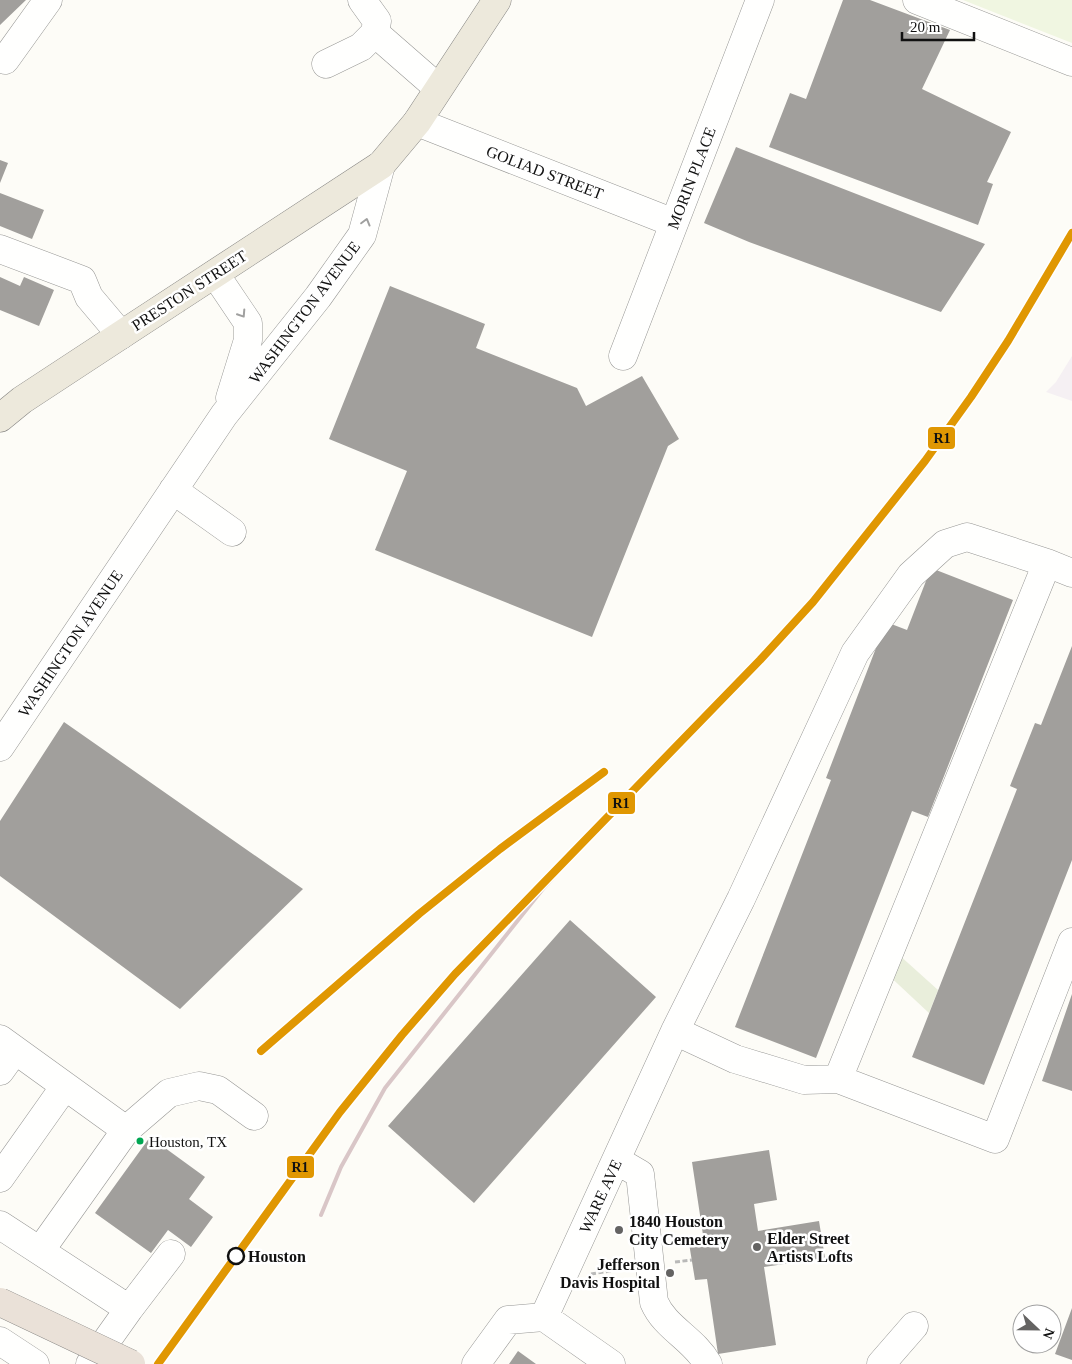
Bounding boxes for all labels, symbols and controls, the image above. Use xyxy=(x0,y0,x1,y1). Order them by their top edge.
scale bar xyxy=(902,10,974,42)
text: 20 m xyxy=(910,19,941,35)
street label: MORIN PLACE xyxy=(664,125,719,232)
street label: GOLIAD STREET xyxy=(484,142,606,203)
one-way arrow xyxy=(360,218,370,226)
street label: WASHINGTON AVENUE xyxy=(245,238,363,387)
street label: PRESTON STREET xyxy=(129,247,250,334)
one-way arrow xyxy=(236,309,245,318)
line badge: R1 xyxy=(927,426,956,450)
text: R1 xyxy=(933,431,951,446)
street label: WASHINGTON AVENUE xyxy=(15,567,126,720)
line badge: R1 xyxy=(607,791,636,815)
text: R1 xyxy=(612,796,630,811)
place label: Houston, TX xyxy=(149,1134,227,1150)
marker: Houston, TX xyxy=(135,1136,145,1146)
line badge: R1 xyxy=(286,1155,315,1179)
street label: WARE AVE xyxy=(576,1157,625,1236)
text: R1 xyxy=(291,1160,309,1175)
place label: 1840 Houston City Cemetery xyxy=(629,1213,729,1249)
marker: 1840 Houston City Cemetery xyxy=(613,1224,625,1236)
place label: Elder Street Artists Lofts xyxy=(767,1230,853,1265)
marker: Elder Street Artists Lofts xyxy=(751,1241,763,1253)
marker: Houston xyxy=(227,1247,245,1265)
place label: Houston xyxy=(248,1248,306,1265)
place label: Jefferson Davis Hospital xyxy=(560,1256,661,1292)
marker: Jefferson Davis Hospital xyxy=(664,1267,676,1279)
north arrow xyxy=(1012,1304,1062,1354)
text: N xyxy=(1040,1326,1057,1341)

